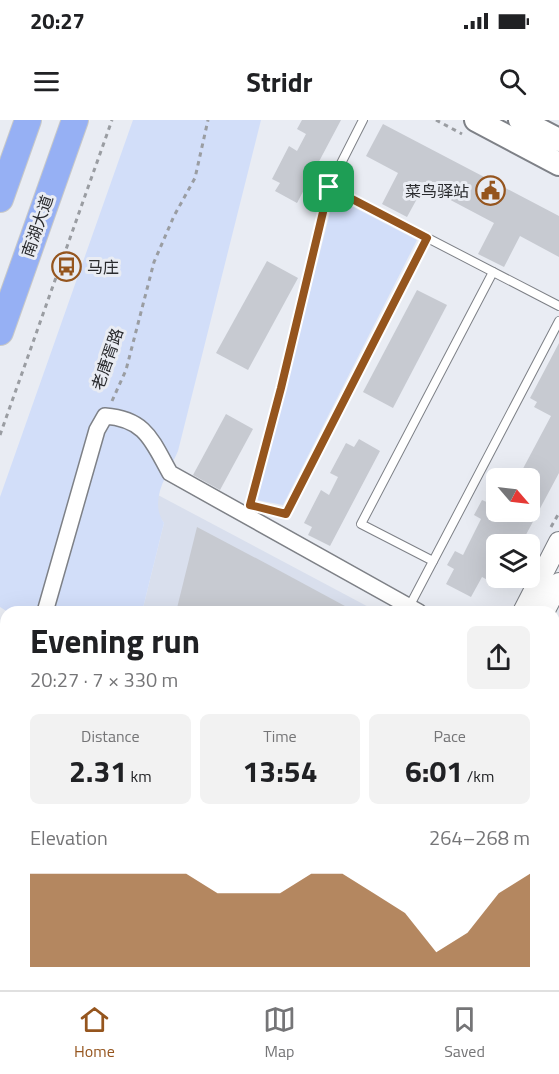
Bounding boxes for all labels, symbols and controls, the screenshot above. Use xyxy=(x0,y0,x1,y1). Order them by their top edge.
text: 20:27 xyxy=(30,4,85,38)
text: Stridr xyxy=(246,61,313,102)
icon: menu xyxy=(30,65,63,98)
icon: search xyxy=(496,65,529,98)
pin xyxy=(303,161,354,212)
icon: arrive xyxy=(312,170,345,203)
public building icon: 菜鸟驿站 xyxy=(474,175,506,207)
place label: 菜鸟驿站 xyxy=(405,179,469,203)
street label: 南湖大道 xyxy=(15,192,59,260)
bus stop icon: 马庄 xyxy=(50,251,82,283)
place label: 马庄 xyxy=(87,255,119,279)
street label: 老唐胥路 xyxy=(85,325,129,393)
north arrow xyxy=(486,468,540,522)
map controls xyxy=(486,468,540,588)
button: layers xyxy=(486,534,540,588)
text: Evening run xyxy=(30,616,200,666)
button: share xyxy=(467,626,530,689)
text: 20:27 · 7 × 330 m xyxy=(30,664,178,695)
text: Distance xyxy=(81,724,140,748)
text: Time xyxy=(263,724,297,748)
text: Pace xyxy=(433,724,466,748)
text: 2.31 xyxy=(69,748,127,794)
text: 13:54 xyxy=(243,748,317,794)
text: 6:01 xyxy=(405,748,463,794)
text: km xyxy=(127,764,152,788)
text: /km xyxy=(463,764,494,788)
text: Elevation xyxy=(30,822,108,853)
text: 264–268 m xyxy=(429,822,530,853)
tab: Home xyxy=(74,1003,115,1063)
tab: Map xyxy=(263,1003,296,1063)
tab: Saved xyxy=(444,1003,485,1063)

